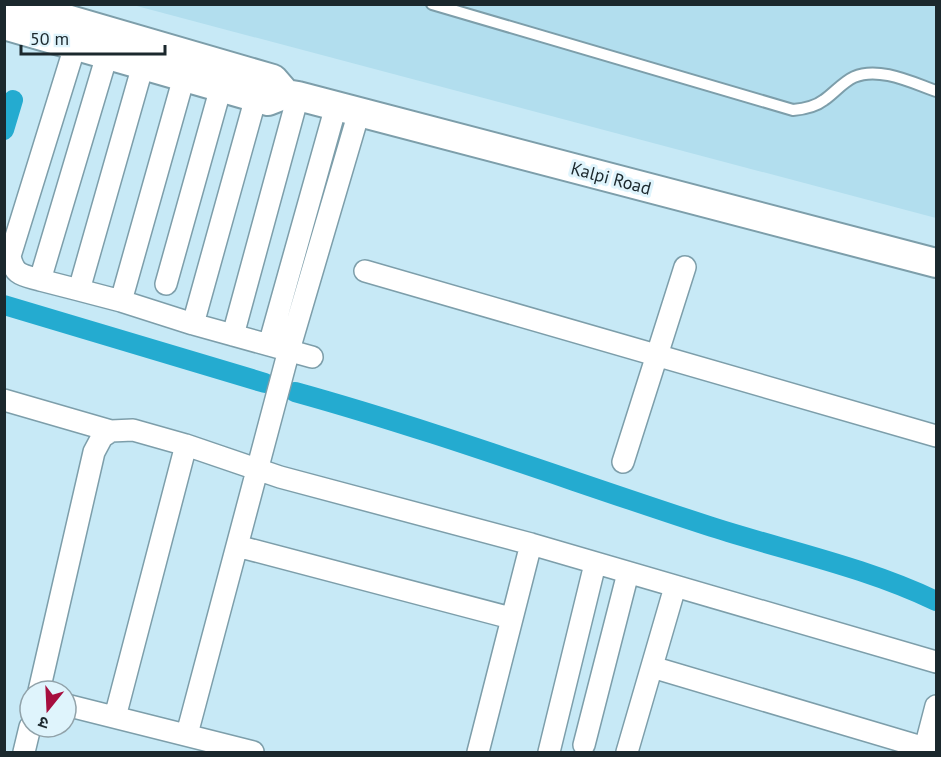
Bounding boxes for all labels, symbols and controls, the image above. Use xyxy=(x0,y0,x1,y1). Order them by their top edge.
scale bar xyxy=(21,18,165,56)
text: 50 m xyxy=(30,27,69,50)
street label: Kalpi Road xyxy=(568,156,654,200)
north arrow xyxy=(18,679,78,739)
text: उ xyxy=(35,712,51,734)

